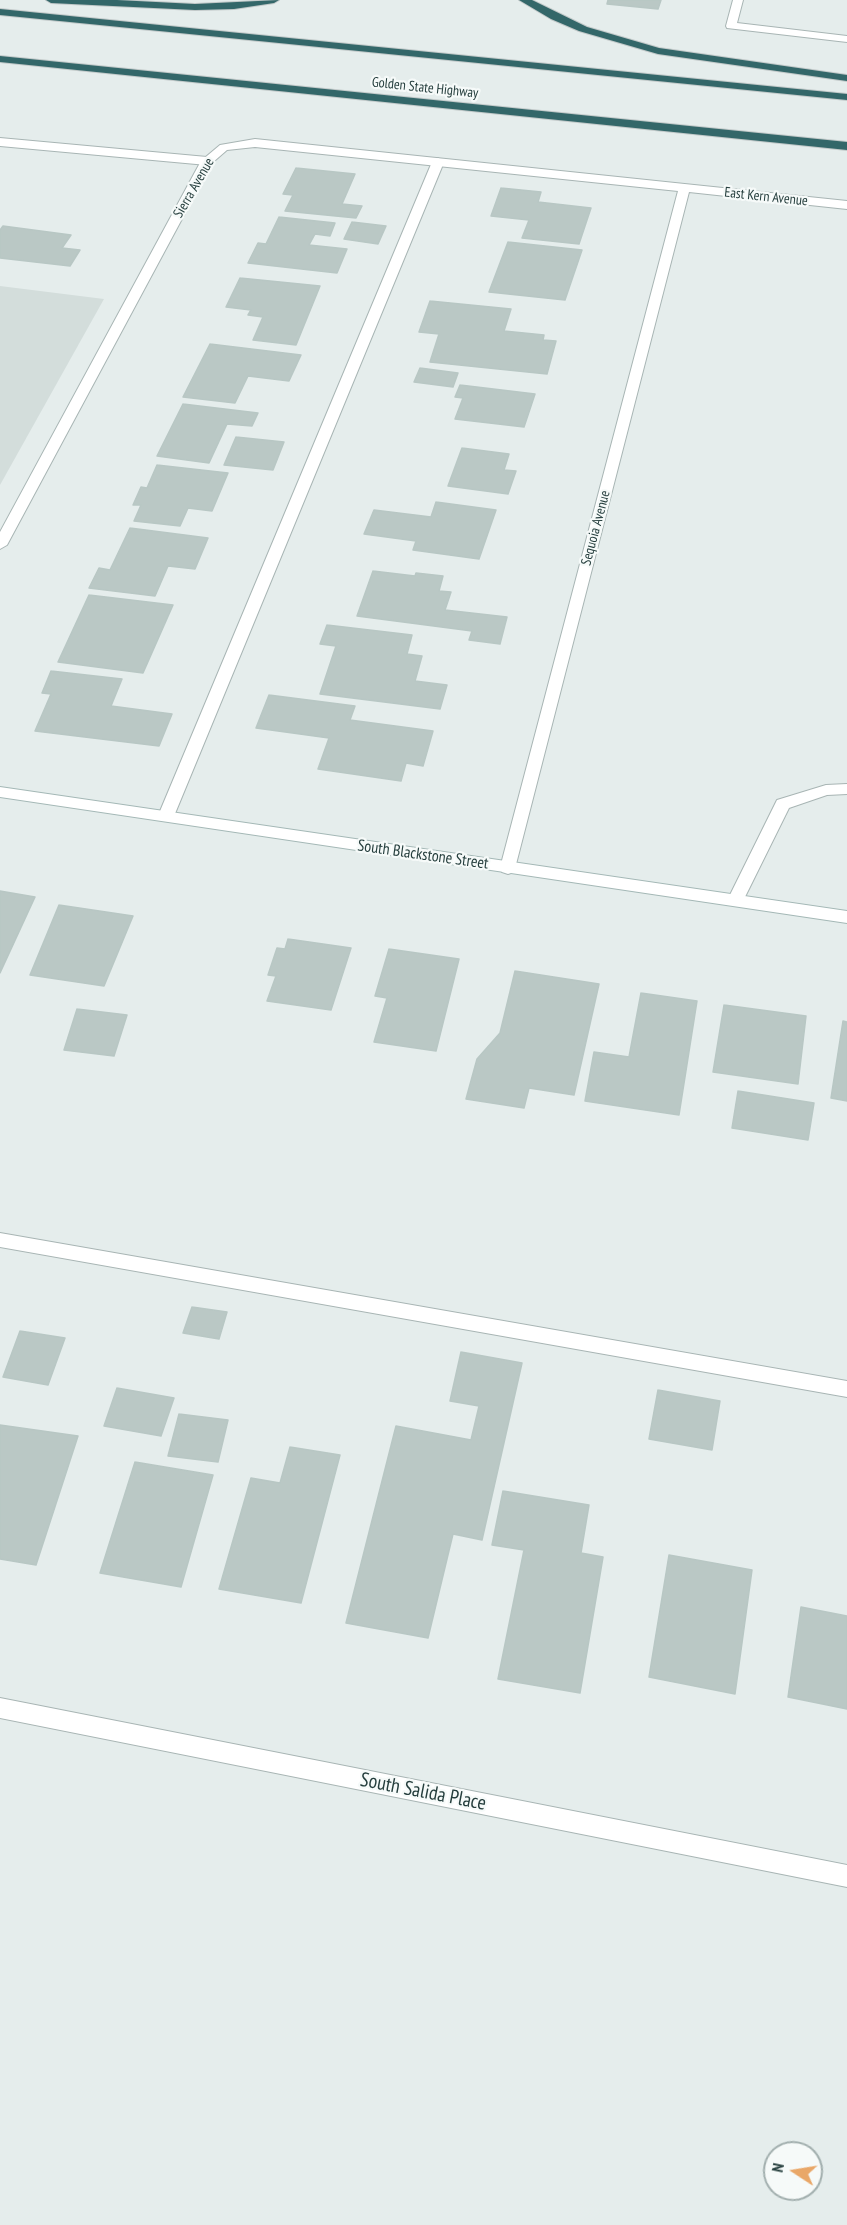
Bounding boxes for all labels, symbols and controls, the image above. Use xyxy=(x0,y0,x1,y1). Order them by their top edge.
street label: Golden State Highway xyxy=(371,74,479,102)
street label: Sierra Avenue xyxy=(170,155,218,221)
street label: East Kern Avenue xyxy=(724,184,808,210)
street label: Sequoia Avenue xyxy=(578,489,614,567)
street label: South Blackstone Street xyxy=(356,836,490,874)
street label: South Salida Place xyxy=(358,1768,488,1816)
north arrow xyxy=(763,2141,823,2201)
text: N xyxy=(767,2161,788,2174)

